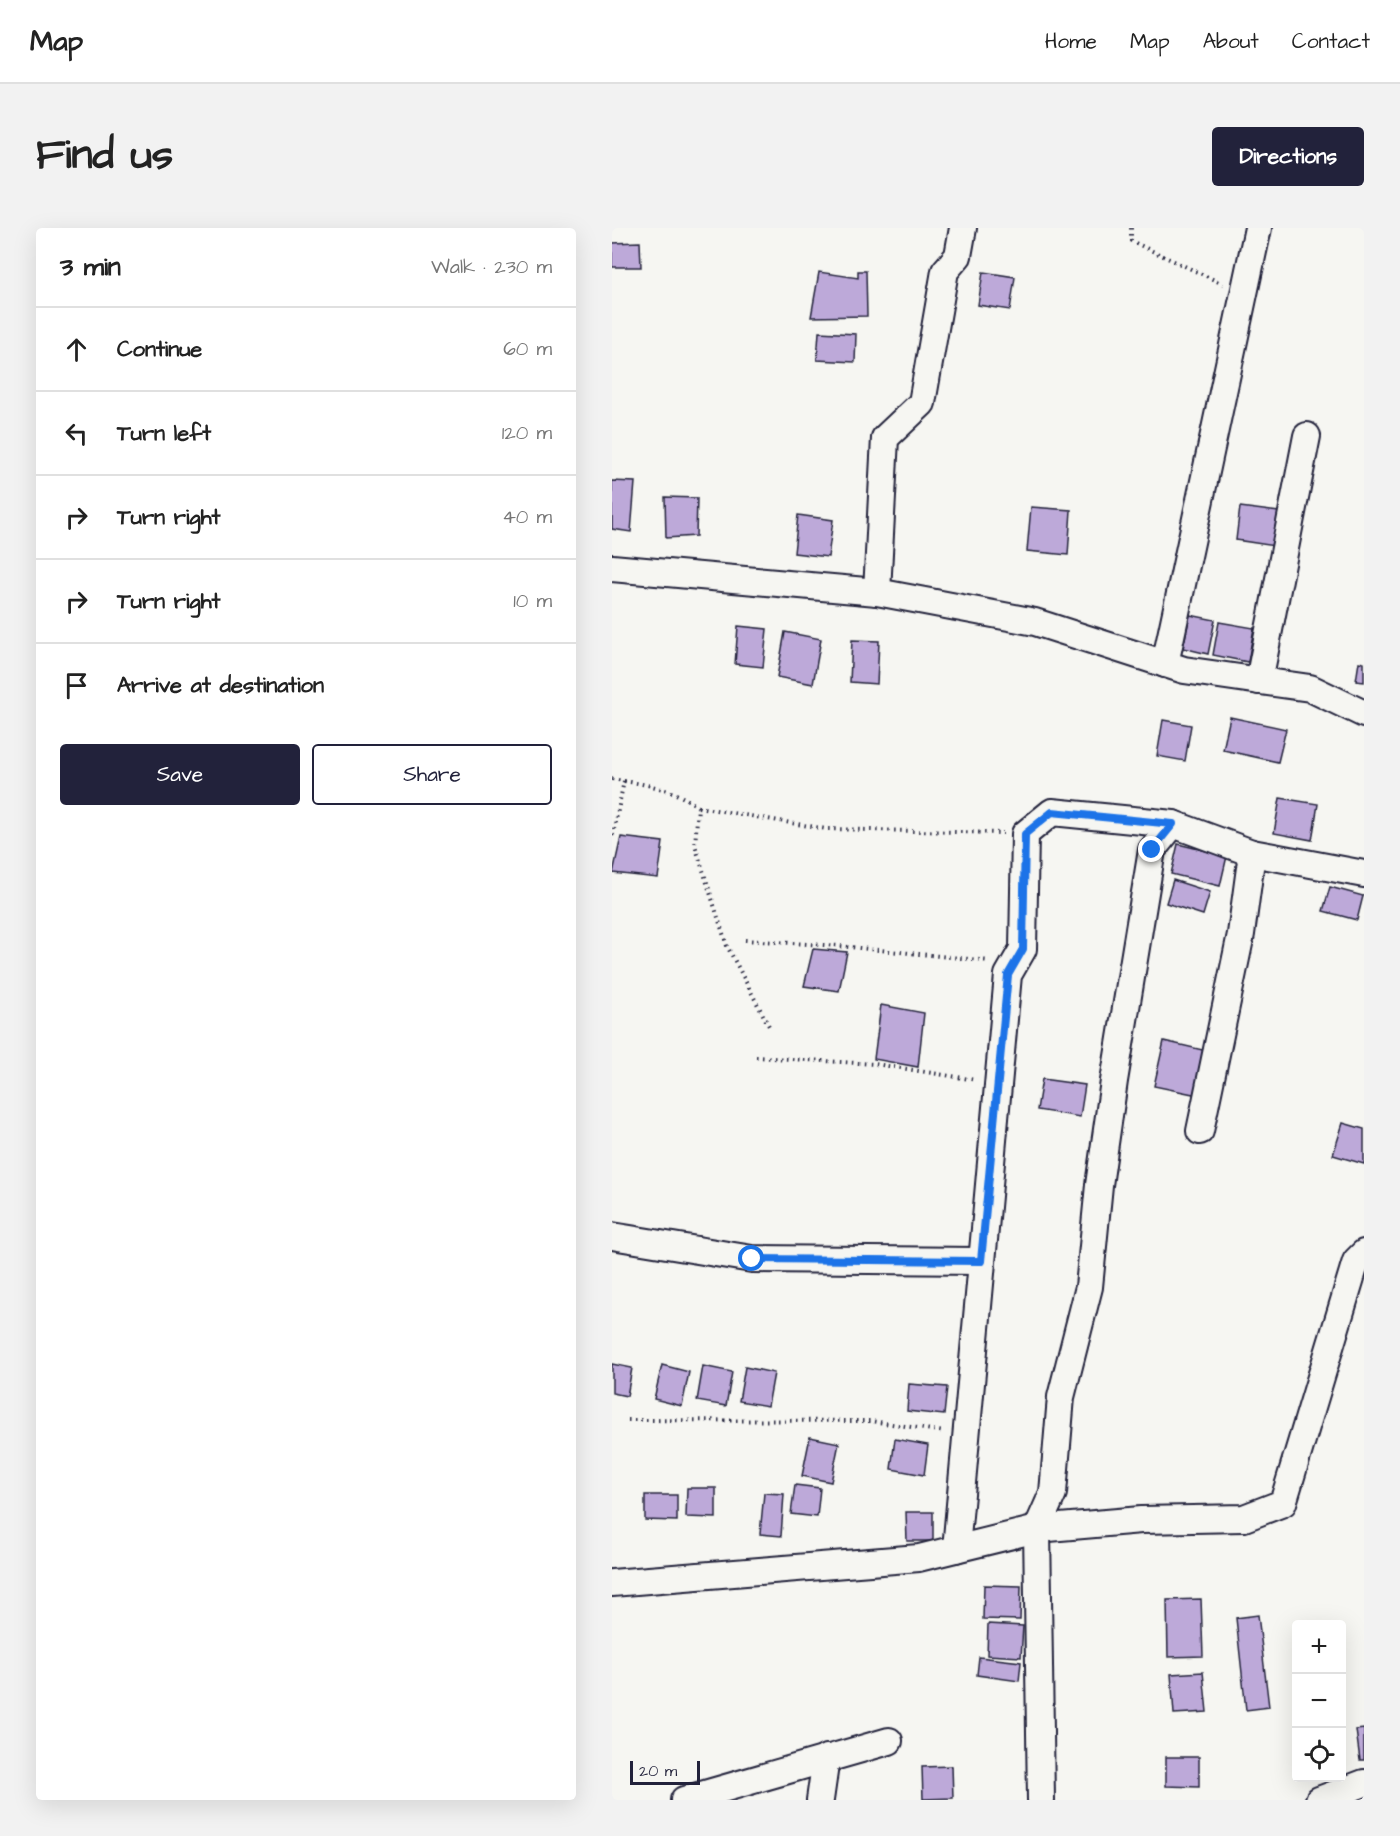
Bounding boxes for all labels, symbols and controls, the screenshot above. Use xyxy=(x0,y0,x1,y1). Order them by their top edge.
text: Map xyxy=(30,22,83,61)
text: Home xyxy=(1045,27,1097,56)
text: Map xyxy=(1130,27,1170,56)
text: About xyxy=(1203,27,1259,56)
text: Contact xyxy=(1292,27,1370,56)
text: Find us xyxy=(36,127,173,185)
button: Directions xyxy=(1212,127,1364,186)
text: 3 min xyxy=(60,249,121,285)
text: Walk · 230 m xyxy=(431,253,552,281)
icon: ahead xyxy=(60,333,93,366)
text: Continue xyxy=(117,334,202,365)
text: 60 m xyxy=(503,335,552,363)
icon: left xyxy=(60,417,93,450)
text: Turn left xyxy=(117,418,211,449)
text: 120 m xyxy=(502,419,552,447)
icon: right xyxy=(60,501,93,534)
text: Turn right xyxy=(117,502,220,533)
text: 40 m xyxy=(502,503,552,531)
icon: right xyxy=(60,585,93,618)
text: Turn right xyxy=(117,586,220,617)
text: 10 m xyxy=(513,587,552,615)
icon: arrive xyxy=(60,669,93,702)
text: Arrive at destination xyxy=(117,670,324,701)
button: Save xyxy=(60,744,300,805)
button: Share xyxy=(312,744,552,805)
route end xyxy=(1138,836,1164,862)
route start xyxy=(738,1245,764,1271)
map controls xyxy=(1292,1620,1346,1782)
button: + xyxy=(1292,1620,1346,1674)
button: − xyxy=(1292,1674,1346,1728)
button: locate xyxy=(1292,1728,1346,1782)
scale bar xyxy=(630,1758,700,1786)
text: 20 m xyxy=(639,1760,677,1782)

